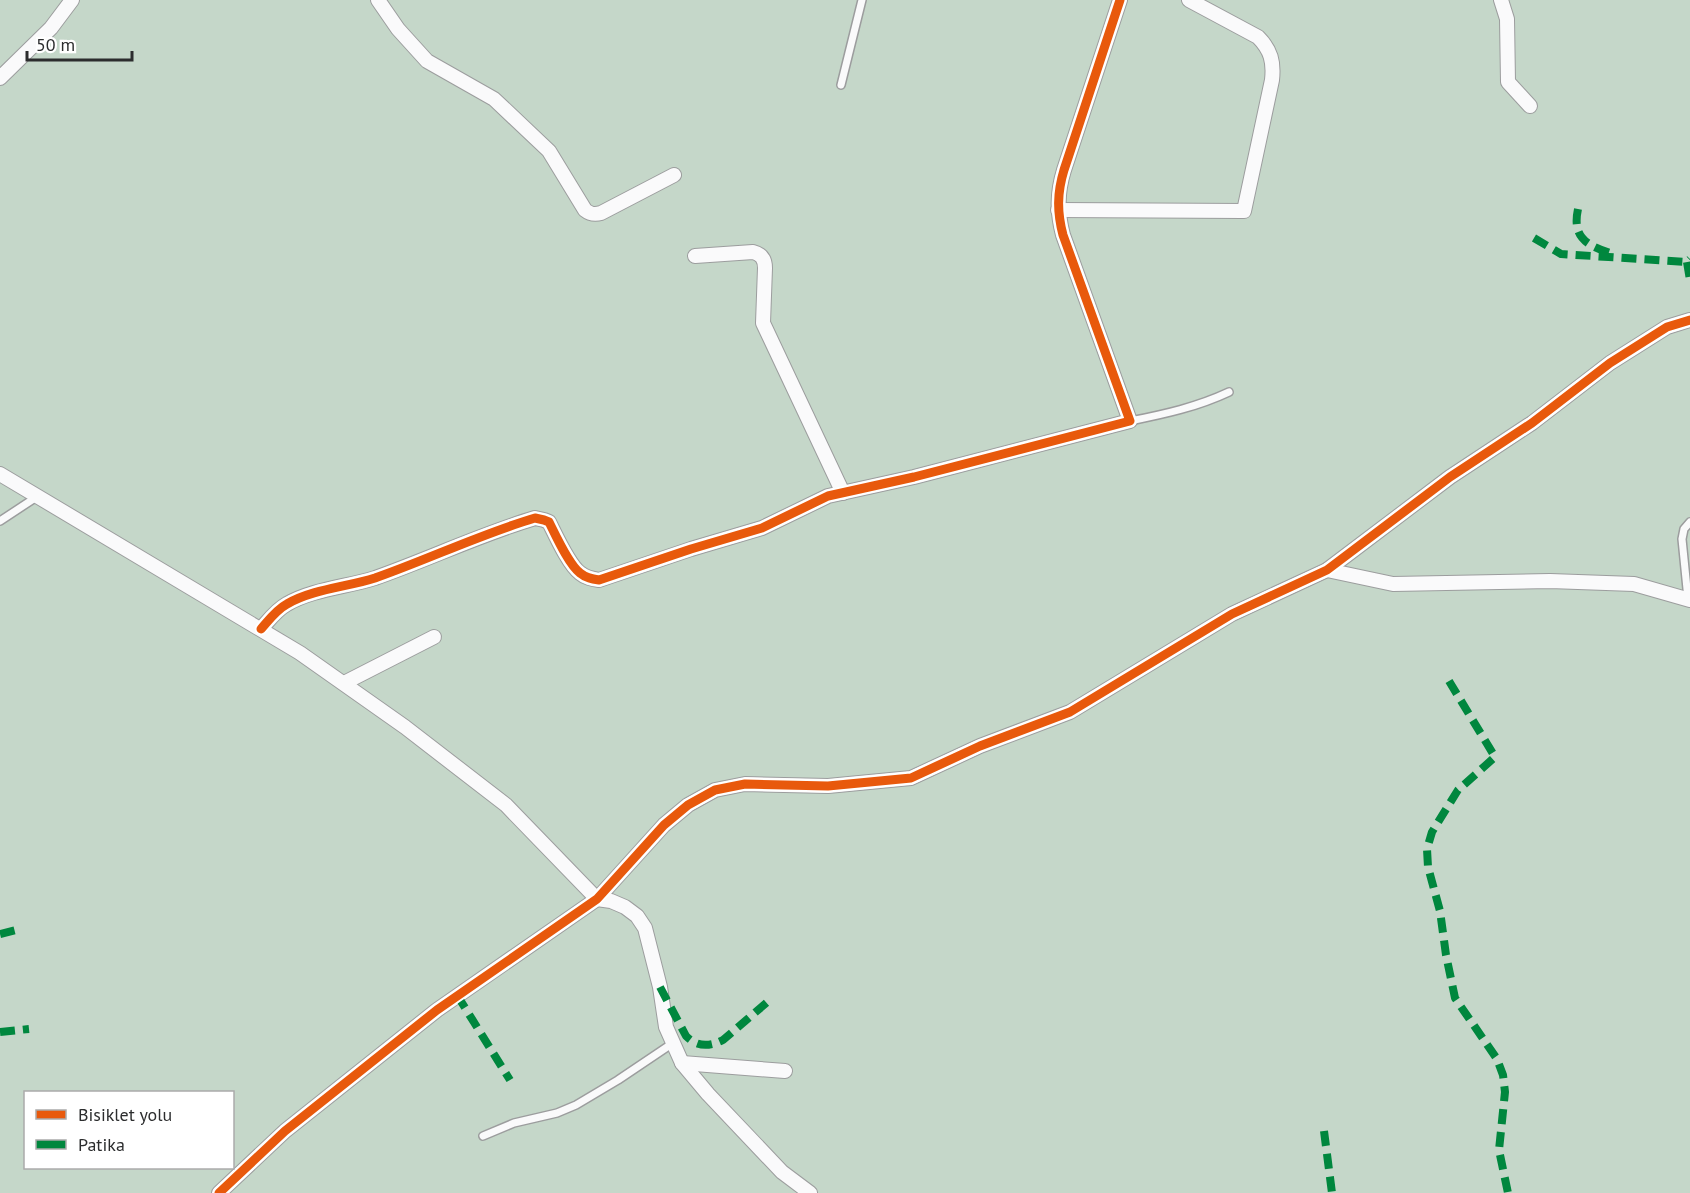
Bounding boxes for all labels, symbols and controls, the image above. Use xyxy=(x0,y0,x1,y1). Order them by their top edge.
scale bar xyxy=(27,24,132,62)
text: 50 m xyxy=(36,33,75,56)
legend xyxy=(24,1091,234,1169)
text: Bisiklet yolu xyxy=(78,1103,172,1126)
text: Patika xyxy=(78,1133,125,1156)

